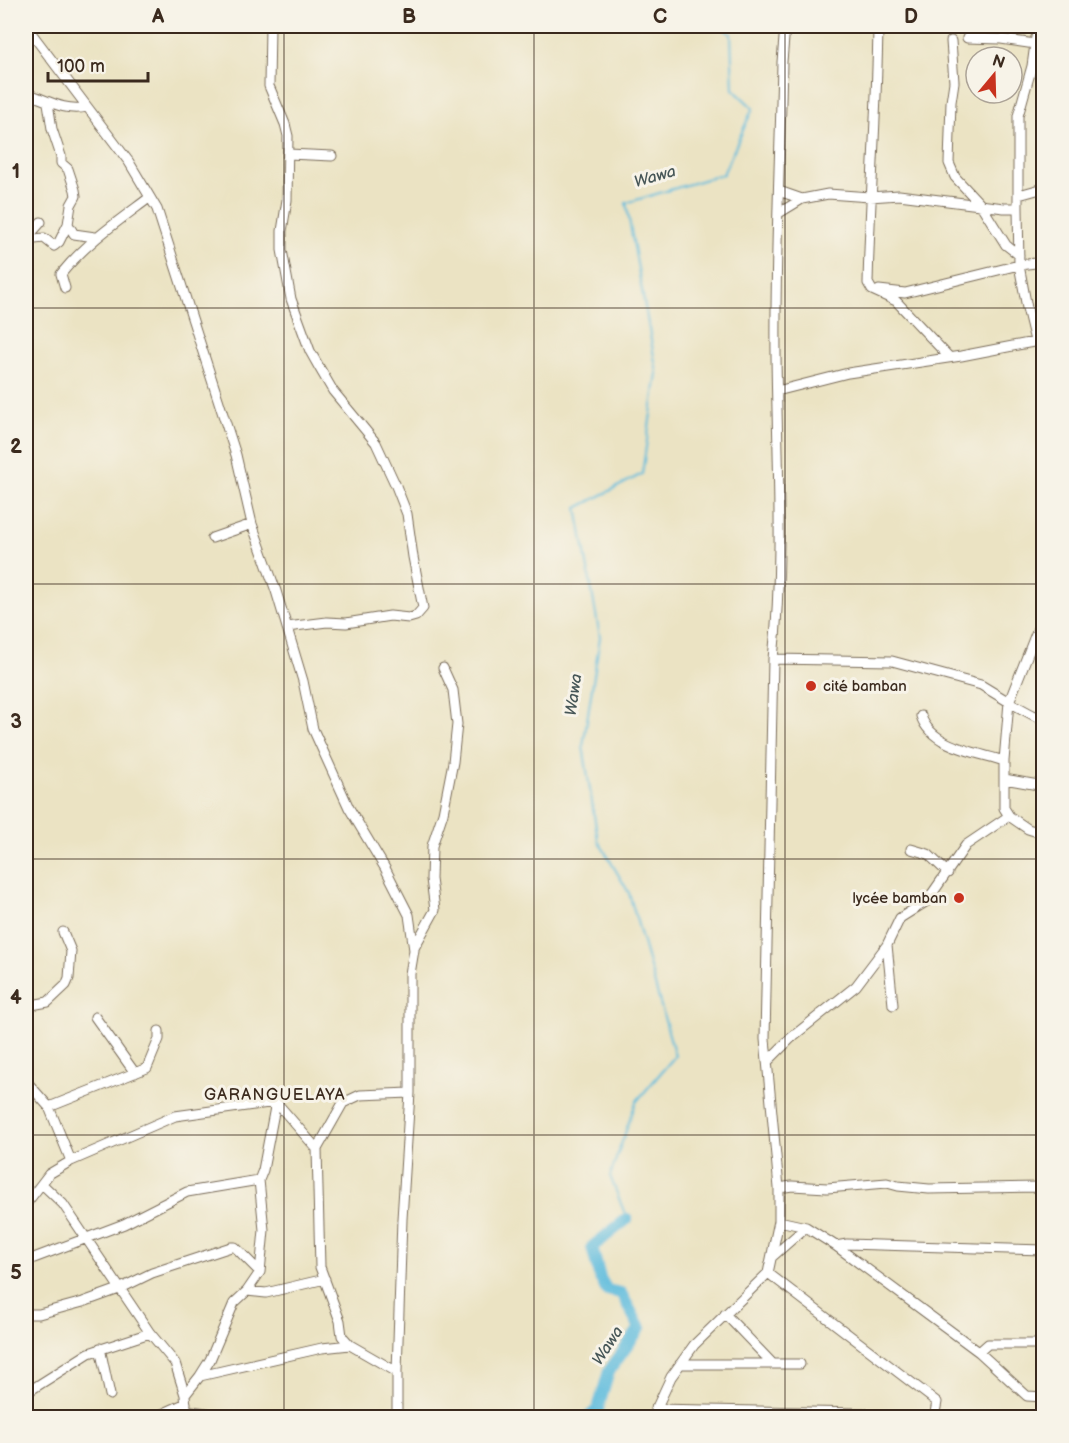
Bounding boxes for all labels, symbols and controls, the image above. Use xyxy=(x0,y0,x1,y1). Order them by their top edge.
text: A xyxy=(151,5,165,29)
text: B xyxy=(402,5,416,29)
text: C xyxy=(653,5,667,29)
text: D xyxy=(904,5,918,29)
scale bar xyxy=(48,45,148,83)
north arrow xyxy=(964,45,1024,105)
text: N xyxy=(990,51,1007,73)
text: 100 m xyxy=(57,56,105,77)
text: 1 xyxy=(12,160,20,184)
water label: Wawa xyxy=(632,162,678,192)
text: 2 xyxy=(10,435,22,459)
water label: Wawa xyxy=(562,673,586,717)
place label: cité bamban xyxy=(823,677,907,696)
marker: cité bamban xyxy=(804,679,818,693)
text: 3 xyxy=(10,710,22,734)
place label: lycée bamban xyxy=(852,889,947,908)
marker: lycée bamban xyxy=(952,891,966,905)
text: 4 xyxy=(10,986,22,1010)
district label: GARANGUELAYA xyxy=(204,1086,346,1105)
text: 5 xyxy=(10,1261,22,1285)
water label: Wawa xyxy=(588,1323,628,1369)

